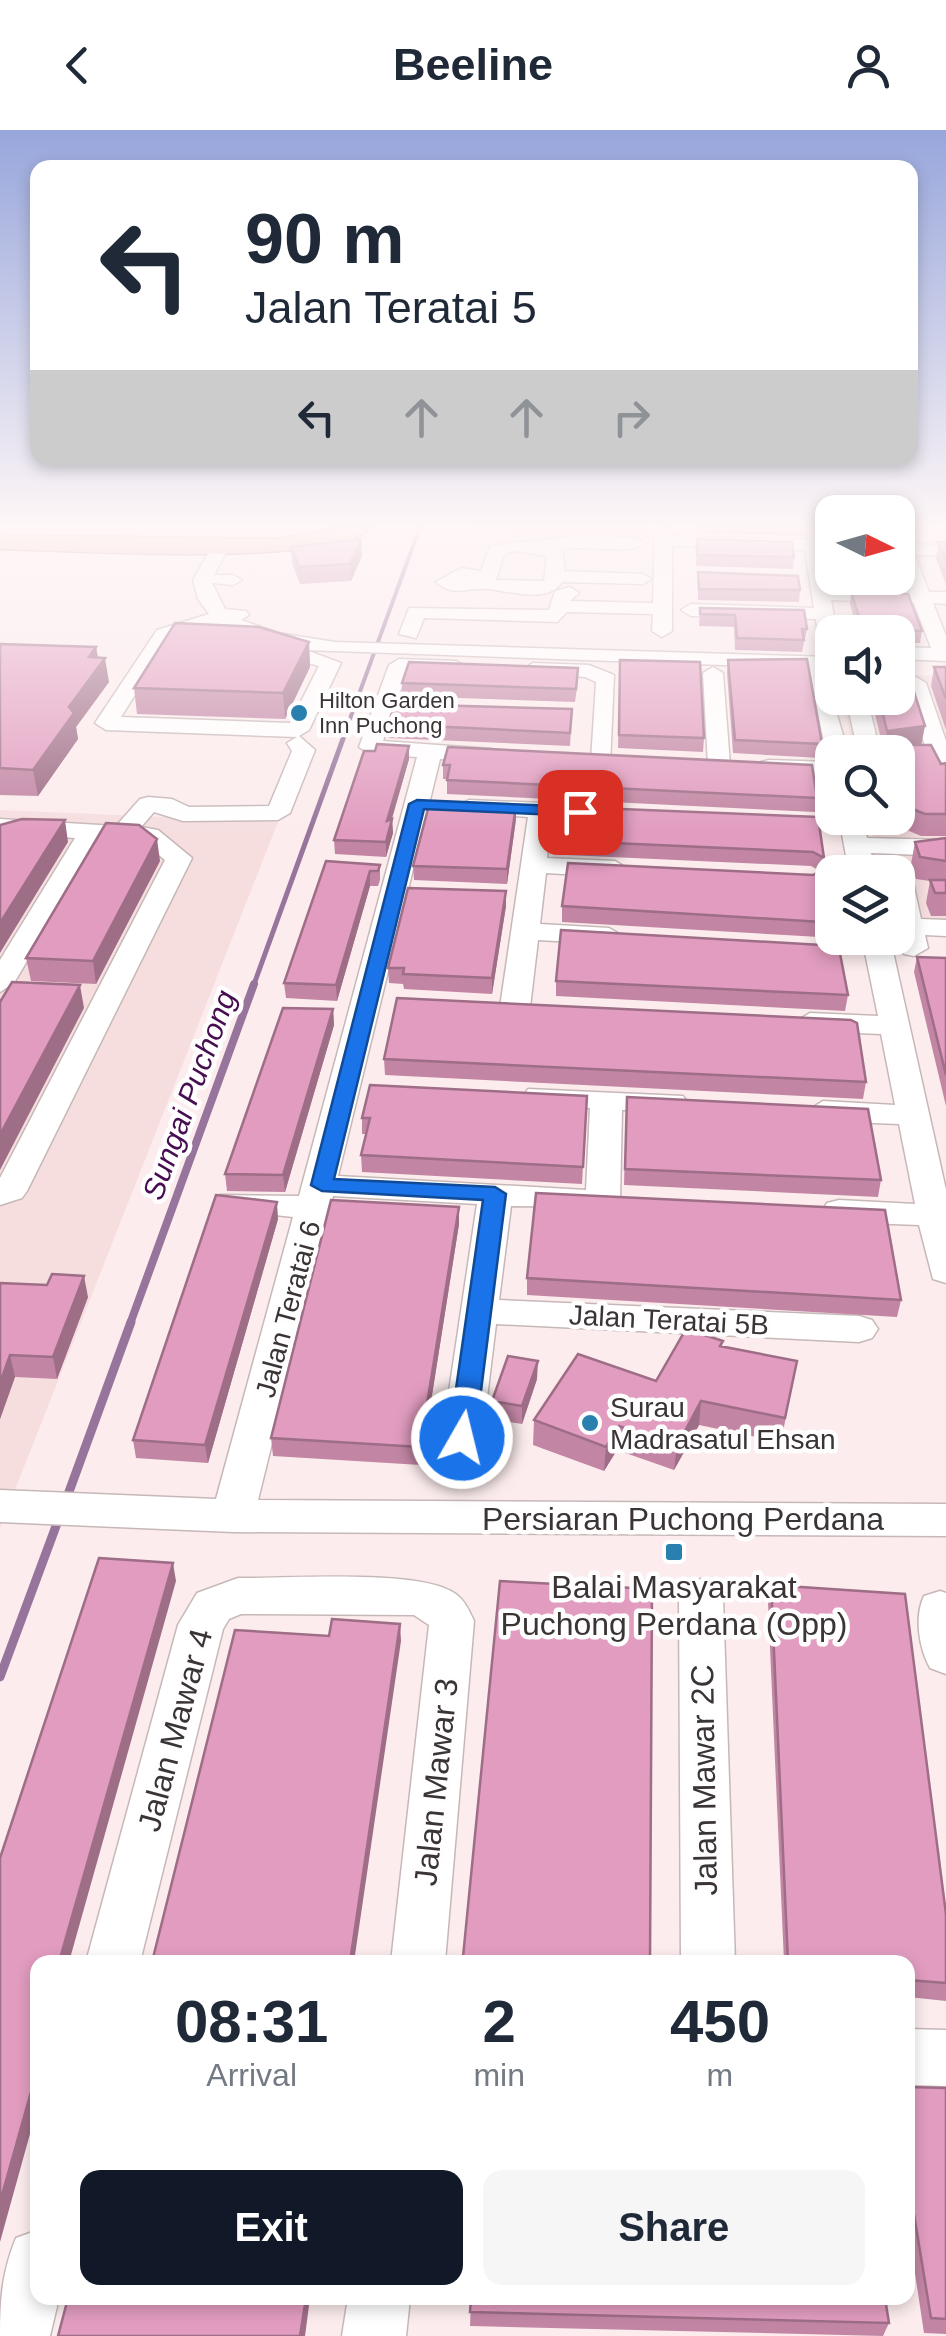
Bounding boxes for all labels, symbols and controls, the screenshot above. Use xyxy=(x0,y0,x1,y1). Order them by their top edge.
icon: back xyxy=(50,38,105,93)
icon: person xyxy=(841,38,896,93)
text: Beeline xyxy=(393,39,553,90)
icon: left xyxy=(80,200,210,330)
text: 90 m xyxy=(245,200,405,278)
text: Jalan Teratai 5 xyxy=(245,282,537,333)
icon: left xyxy=(289,390,344,445)
icon: ahead xyxy=(394,390,449,445)
icon: ahead xyxy=(499,390,554,445)
icon: right xyxy=(604,390,659,445)
north arrow xyxy=(815,495,915,595)
map controls xyxy=(815,495,915,955)
button: sound xyxy=(815,615,915,715)
place label: Hilton Garden Inn Puchong xyxy=(319,688,455,738)
marker: Hilton Garden Inn Puchong xyxy=(288,702,310,724)
button: search xyxy=(815,735,915,835)
pin xyxy=(538,770,623,855)
icon: arrive xyxy=(553,785,608,840)
button: layers xyxy=(815,855,915,955)
water label: Sungai Puchong xyxy=(136,986,242,1204)
street label: Jalan Teratai 6 xyxy=(250,1217,326,1401)
street label: Jalan Teratai 5B xyxy=(568,1299,770,1341)
position arrow xyxy=(410,1386,514,1490)
place label: Surau Madrasatul Ehsan xyxy=(610,1392,836,1455)
marker: Surau Madrasatul Ehsan xyxy=(579,1412,601,1434)
street label: Persiaran Puchong Perdana xyxy=(482,1501,884,1537)
marker: Balai Masyarakat Puchong Perdana (Opp) xyxy=(663,1541,685,1563)
place label: Balai Masyarakat Puchong Perdana (Opp) xyxy=(501,1569,847,1642)
street label: Jalan Mawar 4 xyxy=(131,1625,219,1835)
street label: Jalan Mawar 2C xyxy=(684,1664,724,1896)
street label: Jalan Mawar 3 xyxy=(407,1677,465,1887)
text: 08:31 xyxy=(175,1988,328,2055)
text: 2 xyxy=(482,1988,516,2055)
text: 450 xyxy=(670,1988,770,2055)
text: Arrival xyxy=(206,2057,297,2093)
text: min xyxy=(473,2057,525,2093)
text: m xyxy=(707,2057,733,2093)
button: Exit xyxy=(80,2170,463,2285)
button: Share xyxy=(483,2170,865,2285)

